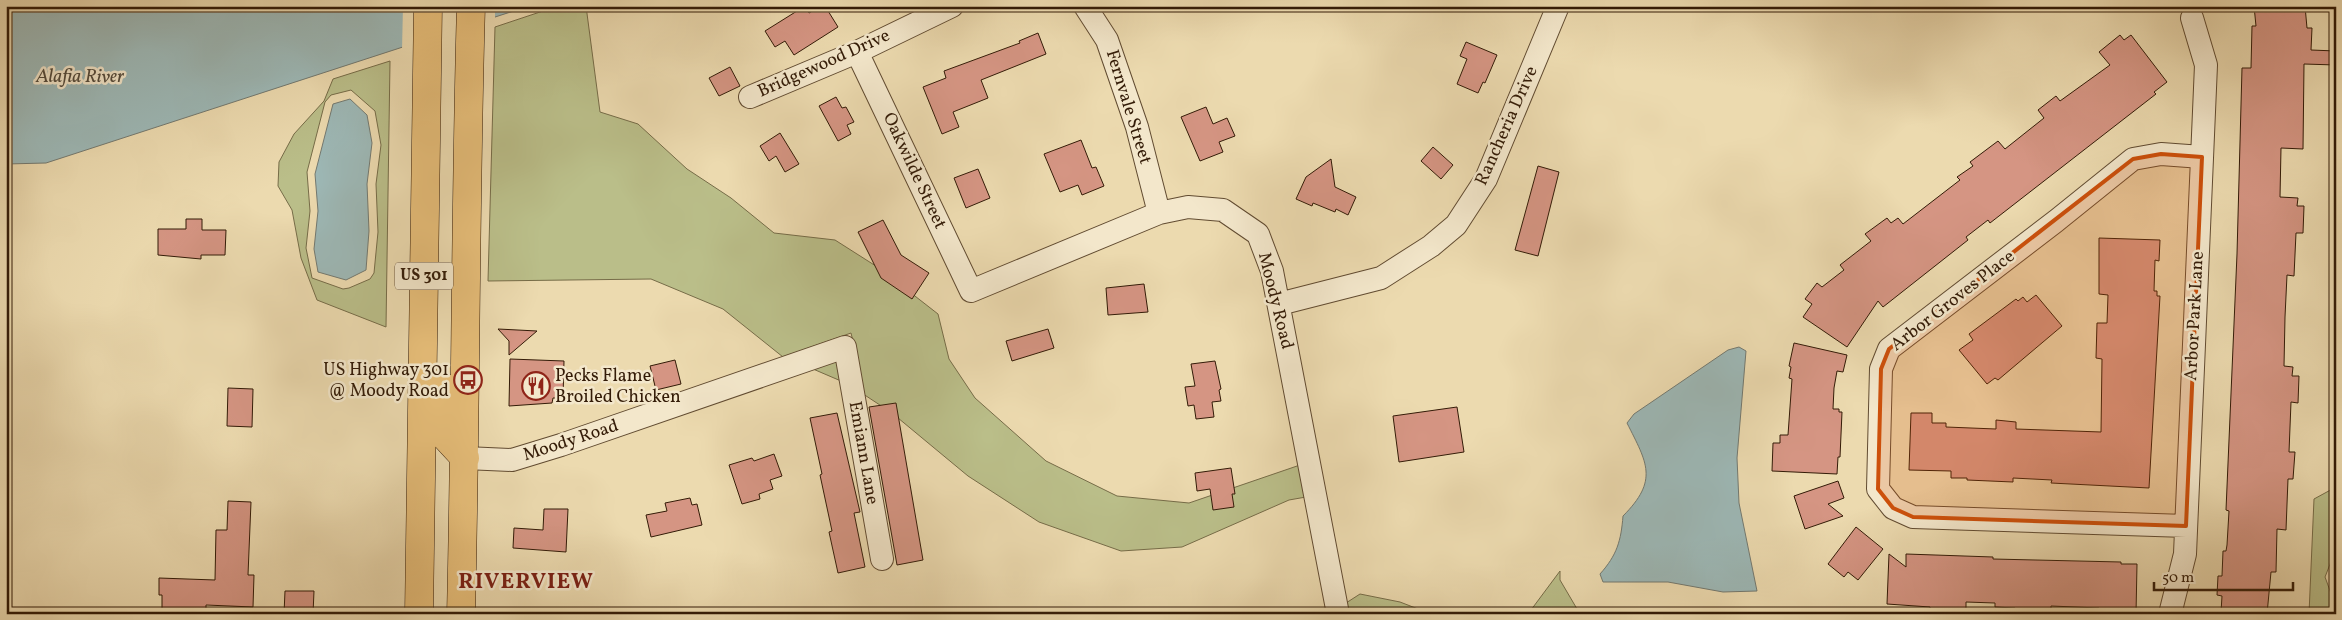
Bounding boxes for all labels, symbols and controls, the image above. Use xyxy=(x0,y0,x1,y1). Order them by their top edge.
street label: Bridgewood Drive xyxy=(754,24,894,104)
street label: Fernvale Street xyxy=(1099,47,1157,167)
street label: Rancheria Drive xyxy=(1469,62,1545,190)
water label: Alafia River xyxy=(35,64,125,90)
street label: Oakwilde Street xyxy=(876,109,952,233)
street label: Arbor Groves Place xyxy=(1886,245,2020,357)
street label: Moody Road xyxy=(1251,250,1299,352)
street label: Arbor Park Lane xyxy=(2179,251,2211,381)
road number: US 301 xyxy=(395,262,453,290)
place label: US Highway 301 @ Moody Road xyxy=(323,358,449,404)
place label: Pecks Flame Broiled Chicken xyxy=(555,364,681,410)
bus stop icon: US Highway 301 @ Moody Road xyxy=(453,365,483,395)
restaurant icon: Pecks Flame Broiled Chicken xyxy=(521,371,551,401)
street label: Emiann Lane xyxy=(842,399,884,507)
street label: Moody Road xyxy=(520,414,622,468)
scale bar xyxy=(2154,560,2293,592)
district label: RIVERVIEW xyxy=(458,567,594,598)
text: 50 m xyxy=(2162,568,2194,589)

